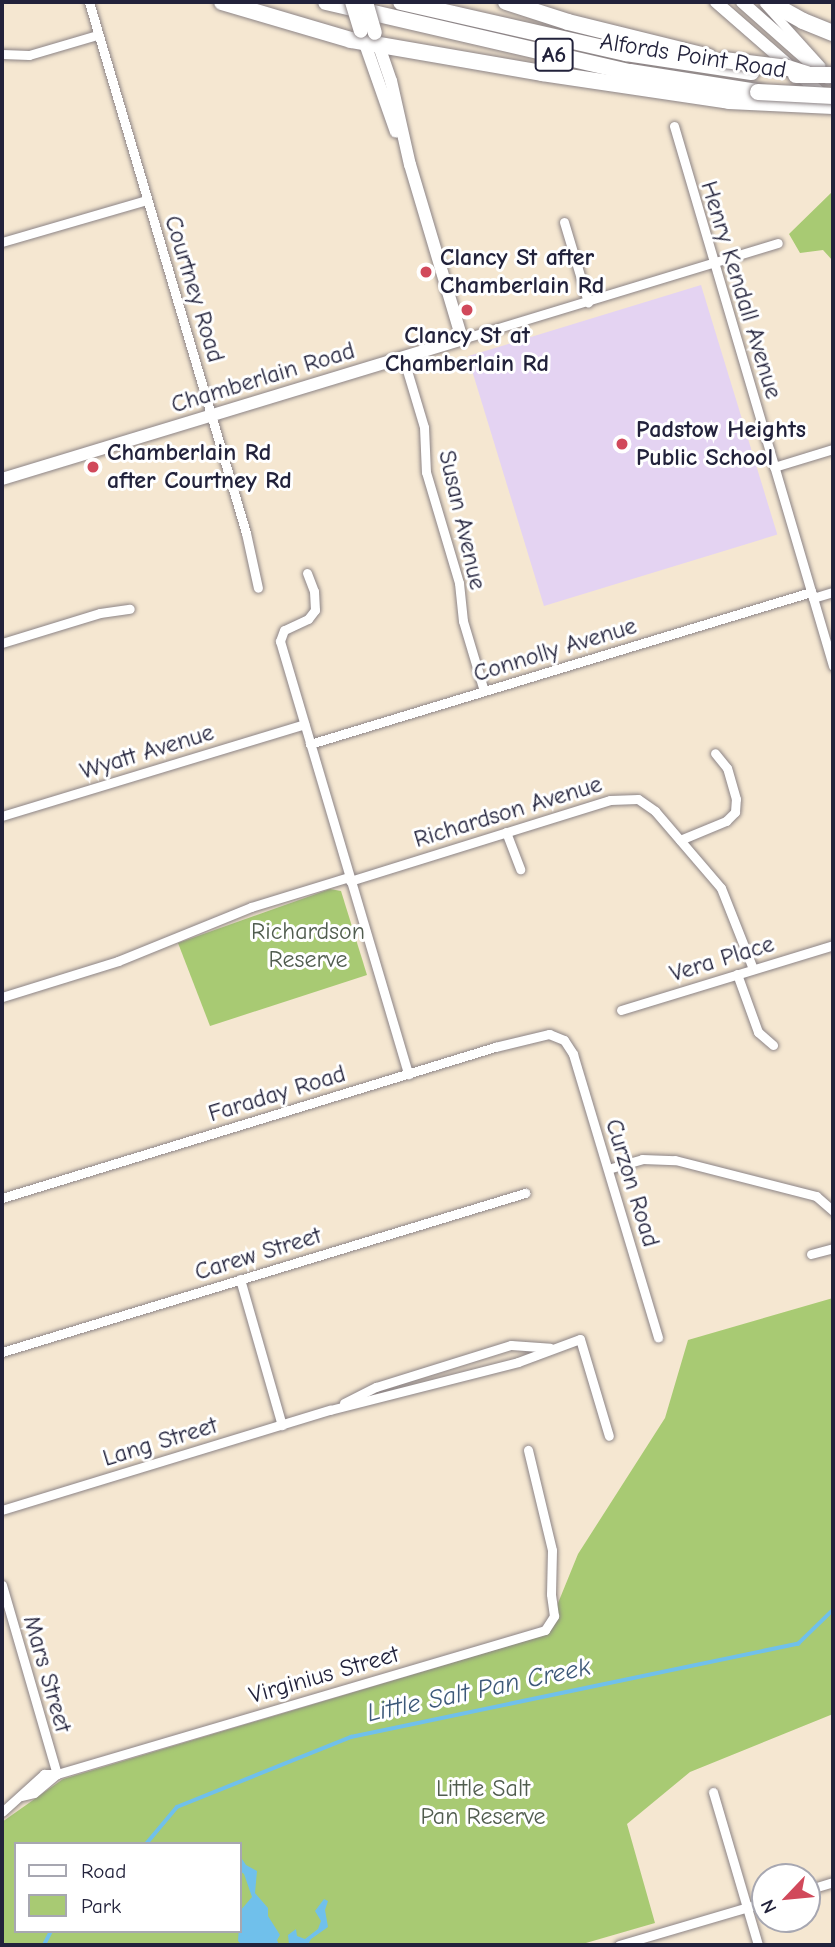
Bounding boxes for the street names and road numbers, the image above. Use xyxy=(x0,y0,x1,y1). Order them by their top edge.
street label: Alfords Point Road xyxy=(598,27,788,85)
road number: A6 xyxy=(533,36,575,74)
street label: Henry Kendall Avenue xyxy=(694,178,788,402)
street label: Courtney Road xyxy=(158,212,230,366)
street label: Chamberlain Road xyxy=(168,336,358,420)
street label: Susan Avenue xyxy=(432,447,492,593)
street label: Connolly Avenue xyxy=(470,612,640,688)
street label: Wyatt Avenue xyxy=(77,718,217,786)
street label: Richardson Avenue xyxy=(411,770,605,854)
street label: Vera Place xyxy=(666,930,778,988)
street label: Faraday Road xyxy=(205,1059,349,1129)
street label: Curzon Road xyxy=(599,1116,665,1250)
street label: Carew Street xyxy=(191,1221,325,1287)
street label: Lang Street xyxy=(99,1411,221,1473)
street label: Mars Street xyxy=(17,1612,77,1736)
street label: Virginius Street xyxy=(246,1640,402,1710)

